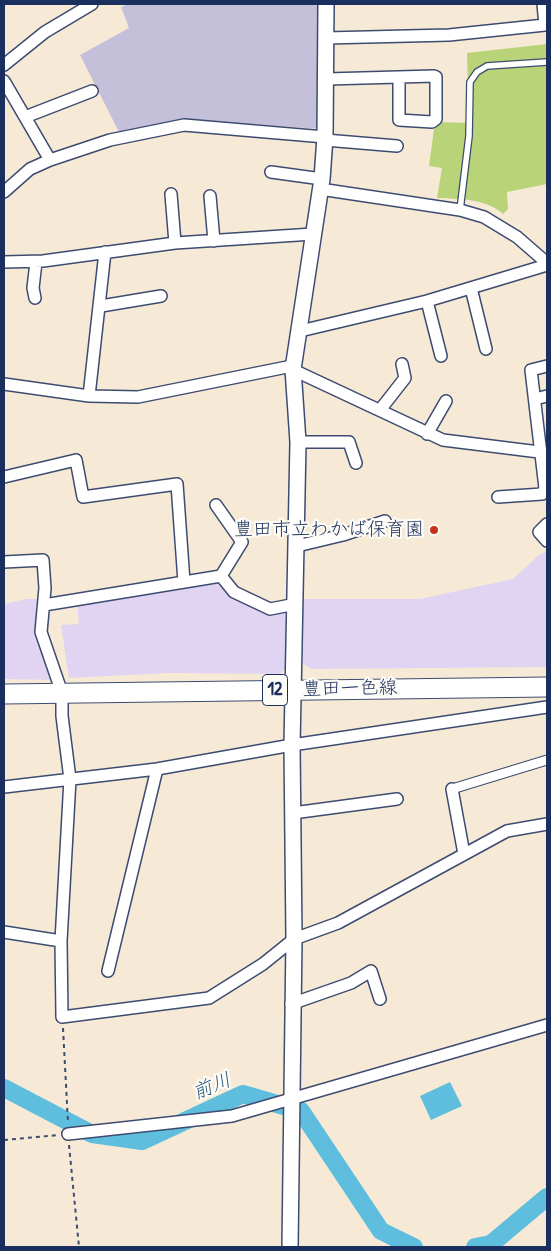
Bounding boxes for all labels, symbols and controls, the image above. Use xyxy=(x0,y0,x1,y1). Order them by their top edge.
place label: 豊田市立わかば保育園 xyxy=(234,519,424,541)
marker: 豊田市立わかば保育園 xyxy=(428,524,440,536)
road number: 12 xyxy=(262,674,288,706)
street label: 豊田一色線 xyxy=(302,677,398,701)
water label: 前川 xyxy=(189,1068,235,1106)

